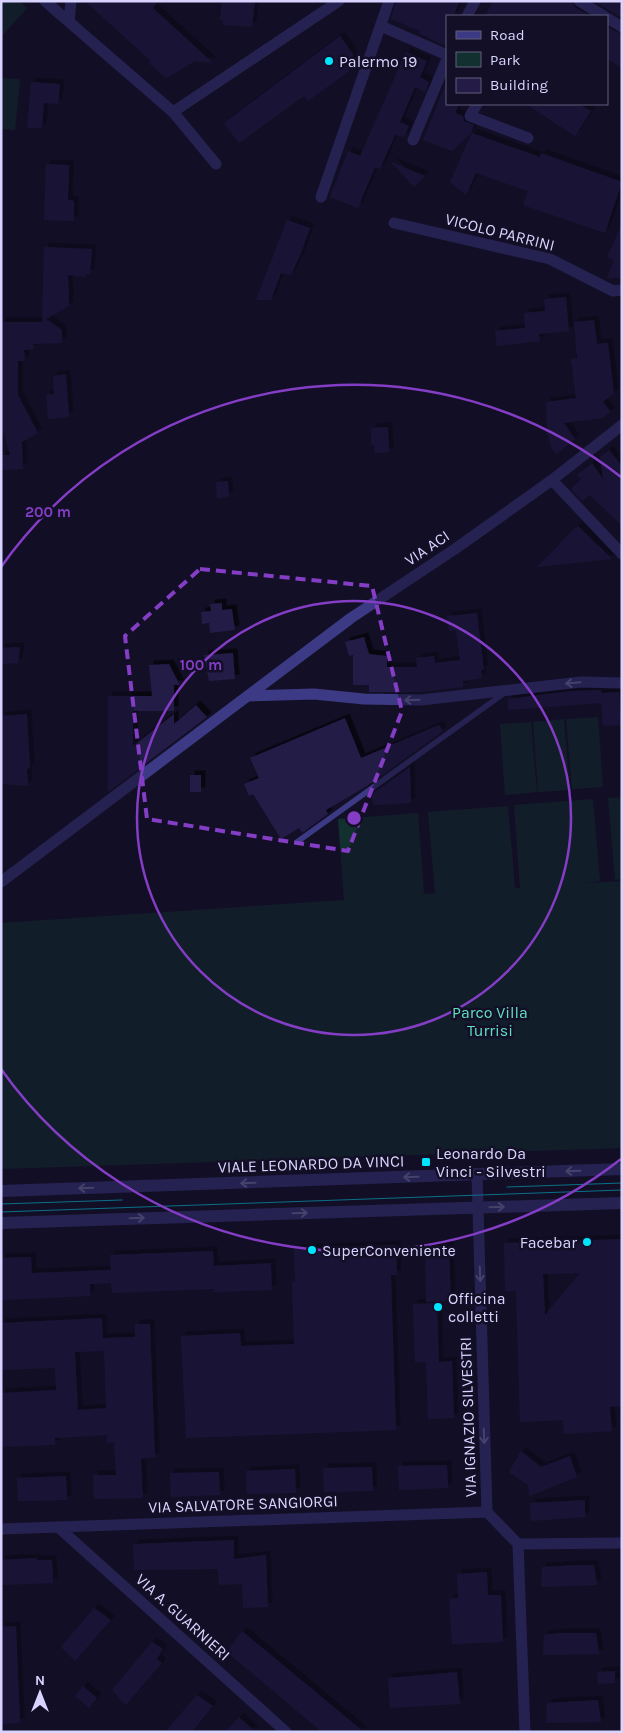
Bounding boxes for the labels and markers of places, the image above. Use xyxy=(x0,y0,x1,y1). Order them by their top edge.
place label: Palermo 19 xyxy=(339,52,417,71)
marker: Palermo 19 xyxy=(323,55,335,67)
centre of rings xyxy=(345,809,363,827)
place label: Leonardo Da Vinci - Silvestri xyxy=(436,1144,546,1181)
marker: Leonardo Da Vinci - Silvestri xyxy=(420,1156,432,1168)
place label: Facebar xyxy=(520,1233,577,1252)
marker: Facebar xyxy=(581,1236,593,1248)
place label: SuperConveniente xyxy=(322,1241,456,1260)
marker: SuperConveniente xyxy=(306,1244,318,1256)
place label: Officina colletti xyxy=(448,1289,506,1326)
marker: Officina colletti xyxy=(432,1301,444,1313)

